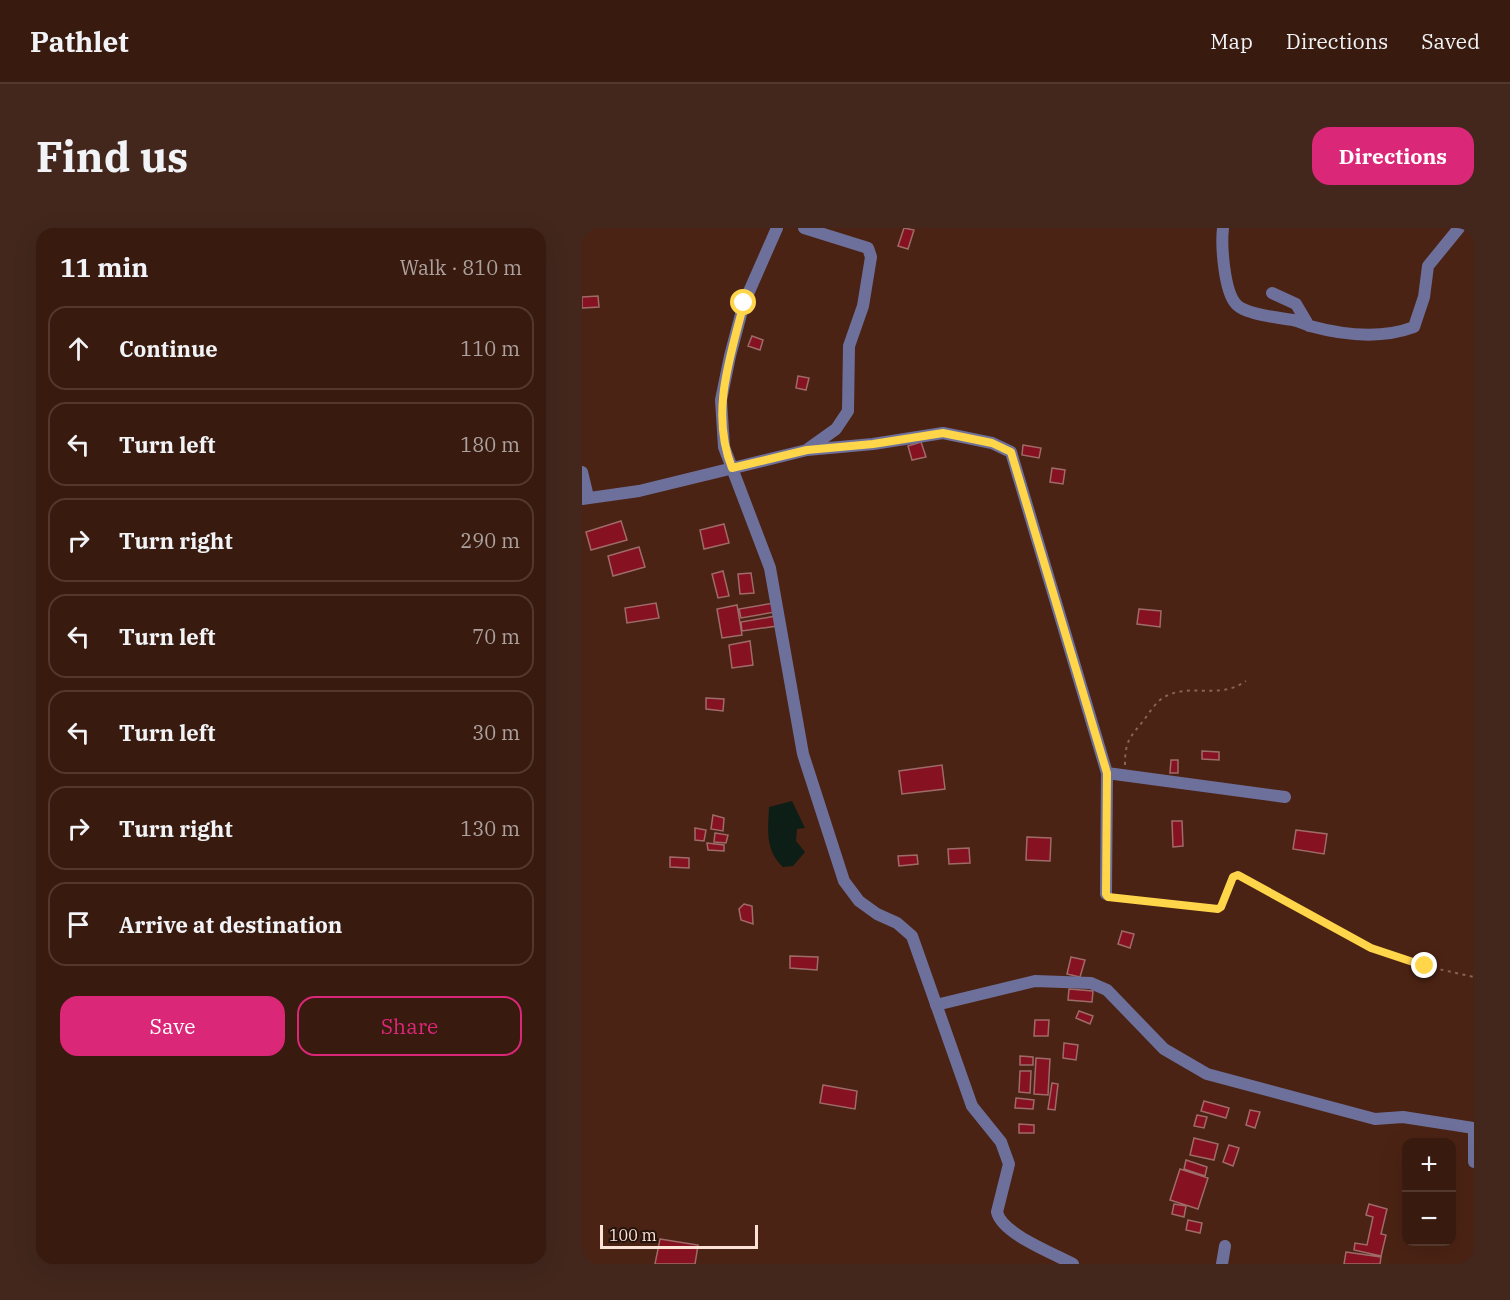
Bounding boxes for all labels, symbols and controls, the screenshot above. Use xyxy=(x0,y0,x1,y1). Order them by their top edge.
text: Pathlet xyxy=(30,23,129,60)
text: Map xyxy=(1210,27,1253,55)
text: Directions xyxy=(1286,27,1388,55)
text: Saved xyxy=(1421,27,1480,55)
button: Directions xyxy=(1312,127,1474,185)
text: Find us xyxy=(36,129,188,184)
text: 11 min xyxy=(60,250,148,284)
text: Walk · 810 m xyxy=(400,254,522,281)
route start xyxy=(730,289,756,315)
icon: ahead xyxy=(62,332,95,365)
text: Continue xyxy=(119,334,218,363)
text: 110 m xyxy=(460,335,520,362)
icon: left xyxy=(62,428,95,461)
text: Turn left xyxy=(119,430,215,459)
text: 180 m xyxy=(460,431,520,458)
icon: right xyxy=(62,524,95,557)
text: Turn right xyxy=(119,526,233,555)
text: 290 m xyxy=(460,527,520,554)
icon: left xyxy=(62,620,95,653)
text: Turn left xyxy=(119,622,215,651)
text: 70 m xyxy=(472,623,520,650)
icon: left xyxy=(62,716,95,749)
text: Turn left xyxy=(119,718,215,747)
text: 30 m xyxy=(472,719,520,746)
icon: right xyxy=(62,812,95,845)
text: Turn right xyxy=(119,814,233,843)
text: 130 m xyxy=(460,815,520,842)
icon: arrive xyxy=(62,908,95,941)
text: Arrive at destination xyxy=(119,910,342,939)
route end xyxy=(1411,952,1437,978)
button: Save xyxy=(60,996,285,1056)
button: Share xyxy=(297,996,522,1056)
map controls xyxy=(1402,1138,1456,1246)
button: + xyxy=(1402,1138,1456,1192)
button: − xyxy=(1402,1192,1456,1246)
scale bar xyxy=(600,1222,758,1250)
text: 100 m xyxy=(609,1225,657,1245)

